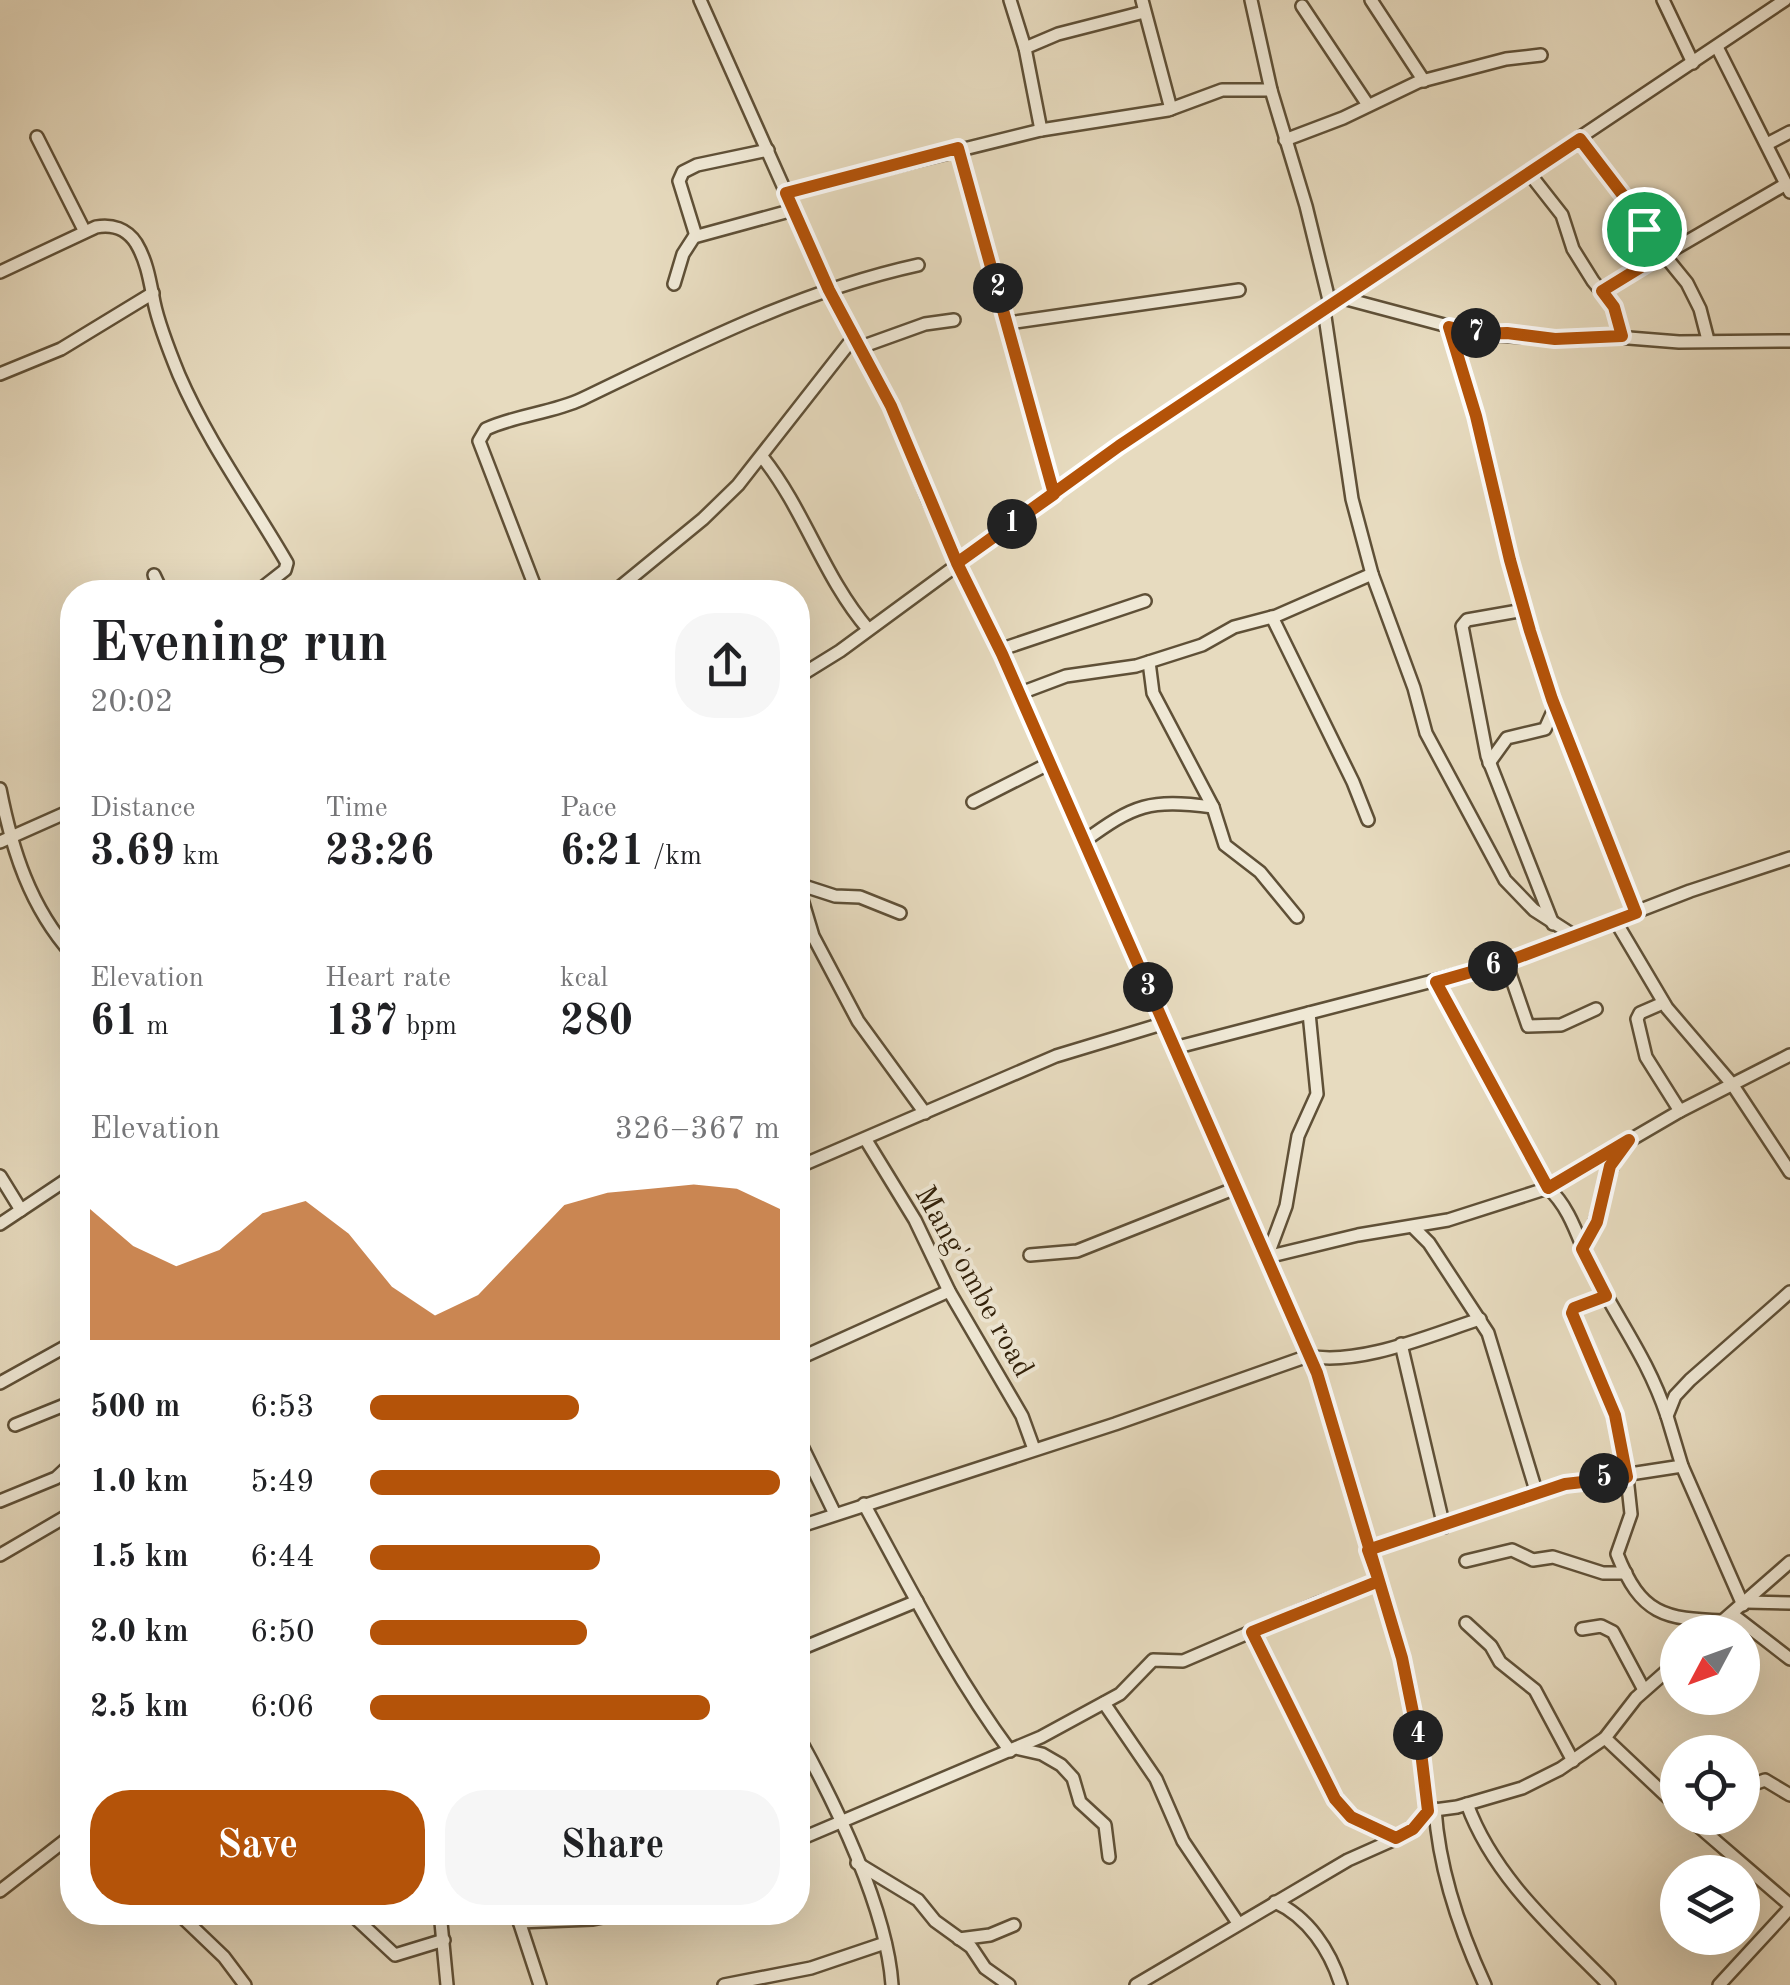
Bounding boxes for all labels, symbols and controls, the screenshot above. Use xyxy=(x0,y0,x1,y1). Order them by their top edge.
pin xyxy=(1602,187,1687,272)
icon: arrive xyxy=(1617,202,1672,257)
pin: 2 xyxy=(973,263,1023,313)
text: 2 xyxy=(990,274,1006,302)
pin: 7 xyxy=(1451,308,1501,358)
text: 7 xyxy=(1468,319,1484,347)
pin: 1 xyxy=(987,499,1037,549)
text: 1 xyxy=(1004,510,1020,538)
button: share xyxy=(675,613,780,718)
text: Evening run xyxy=(90,618,388,673)
text: 20:02 xyxy=(90,687,173,719)
text: Distance xyxy=(90,795,195,823)
text: Time xyxy=(325,795,388,823)
text: Pace xyxy=(560,795,617,823)
text: 3.69 xyxy=(90,832,175,874)
text: 23:26 xyxy=(325,832,434,874)
text: 6:21 xyxy=(560,832,645,874)
text: km xyxy=(175,843,219,871)
text: /km xyxy=(645,843,702,871)
pin: 6 xyxy=(1468,941,1518,991)
text: 6 xyxy=(1485,952,1501,980)
pin: 3 xyxy=(1123,962,1173,1012)
text: Elevation xyxy=(90,965,204,993)
text: Heart rate xyxy=(325,965,451,993)
text: kcal xyxy=(560,965,608,993)
text: 3 xyxy=(1140,973,1156,1001)
text: 61 xyxy=(90,1002,139,1044)
text: 137 xyxy=(325,1002,398,1044)
text: 280 xyxy=(560,1002,633,1044)
text: m xyxy=(139,1013,169,1041)
text: bpm xyxy=(398,1013,457,1041)
text: Elevation xyxy=(90,1114,220,1146)
text: 326–367 m xyxy=(614,1114,780,1146)
street label: Mang'ombe road xyxy=(908,1181,1038,1383)
text: 500 m xyxy=(90,1392,180,1424)
text: 6:53 xyxy=(250,1392,315,1424)
pin: 5 xyxy=(1579,1453,1629,1503)
text: 5 xyxy=(1596,1464,1612,1492)
text: 1.0 km xyxy=(90,1467,189,1499)
text: 5:49 xyxy=(250,1467,315,1499)
text: 1.5 km xyxy=(90,1542,189,1574)
text: 6:44 xyxy=(250,1542,315,1574)
north arrow xyxy=(1660,1615,1760,1715)
map controls xyxy=(1660,1615,1760,1955)
text: 2.0 km xyxy=(90,1617,189,1649)
text: 6:50 xyxy=(250,1617,315,1649)
text: 2.5 km xyxy=(90,1692,189,1724)
text: 6:06 xyxy=(250,1692,315,1724)
pin: 4 xyxy=(1393,1710,1443,1760)
text: 4 xyxy=(1410,1721,1426,1749)
button: locate xyxy=(1660,1735,1760,1835)
button: Save xyxy=(90,1790,425,1905)
button: Share xyxy=(445,1790,780,1905)
button: layers xyxy=(1660,1855,1760,1955)

